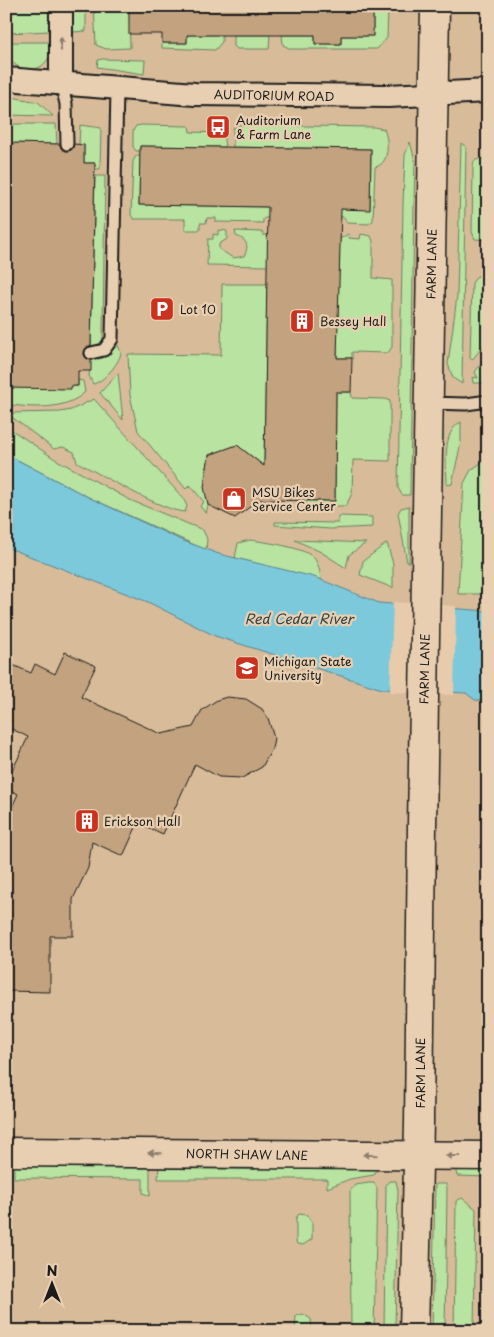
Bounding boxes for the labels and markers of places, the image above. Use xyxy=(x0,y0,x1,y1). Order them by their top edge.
place label: Auditorium & Farm Lane xyxy=(236,111,312,143)
bus stop icon: Auditorium & Farm Lane xyxy=(205,114,231,140)
parking icon: Lot 10 xyxy=(149,296,175,322)
place label: Lot 10 xyxy=(180,300,216,318)
building icon: Bessey Hall xyxy=(289,308,315,334)
place label: Bessey Hall xyxy=(320,312,386,330)
place label: MSU Bikes Service Center xyxy=(252,483,336,515)
shop icon: MSU Bikes Service Center xyxy=(221,486,247,512)
place label: Michigan State University xyxy=(264,652,352,684)
school or university icon: Michigan State University xyxy=(234,655,260,681)
building icon: Erickson Hall xyxy=(74,808,100,834)
place label: Erickson Hall xyxy=(104,812,180,830)

